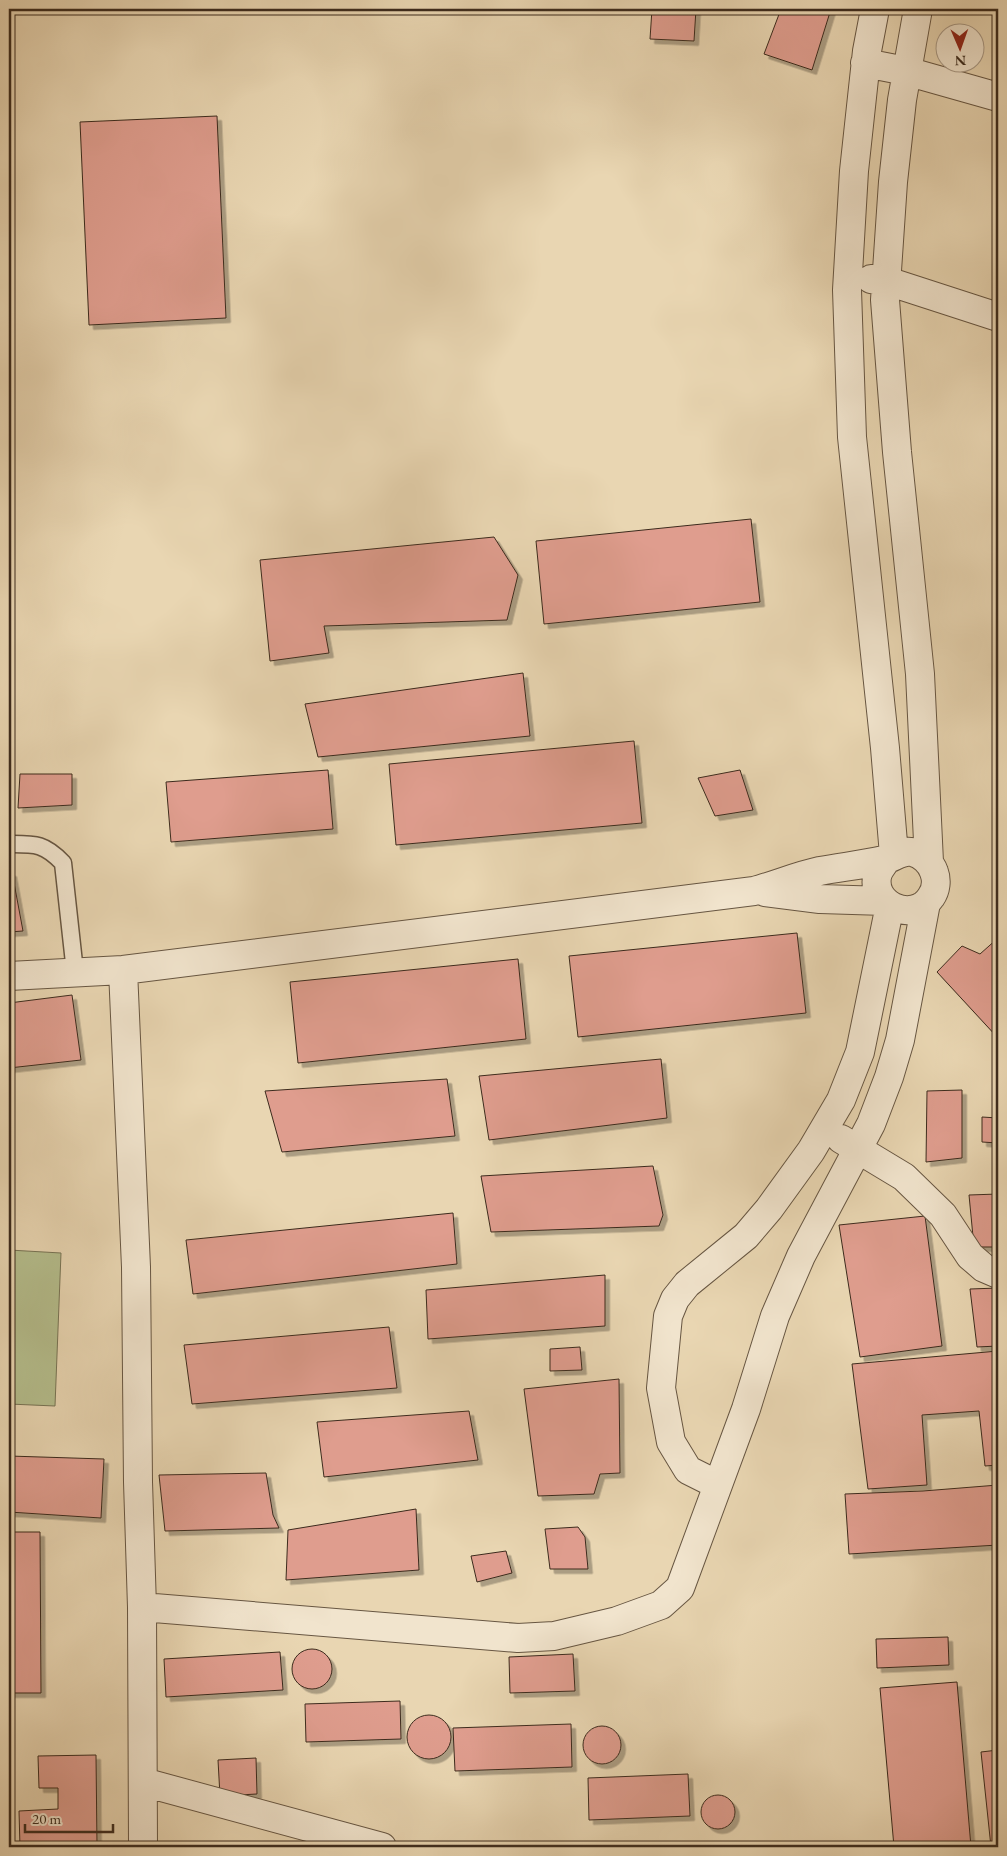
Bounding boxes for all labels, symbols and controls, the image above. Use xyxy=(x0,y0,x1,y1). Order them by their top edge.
north arrow xyxy=(934,22,984,72)
text: N xyxy=(954,52,966,70)
scale bar xyxy=(25,1801,112,1833)
text: 20 m xyxy=(32,1809,61,1828)

